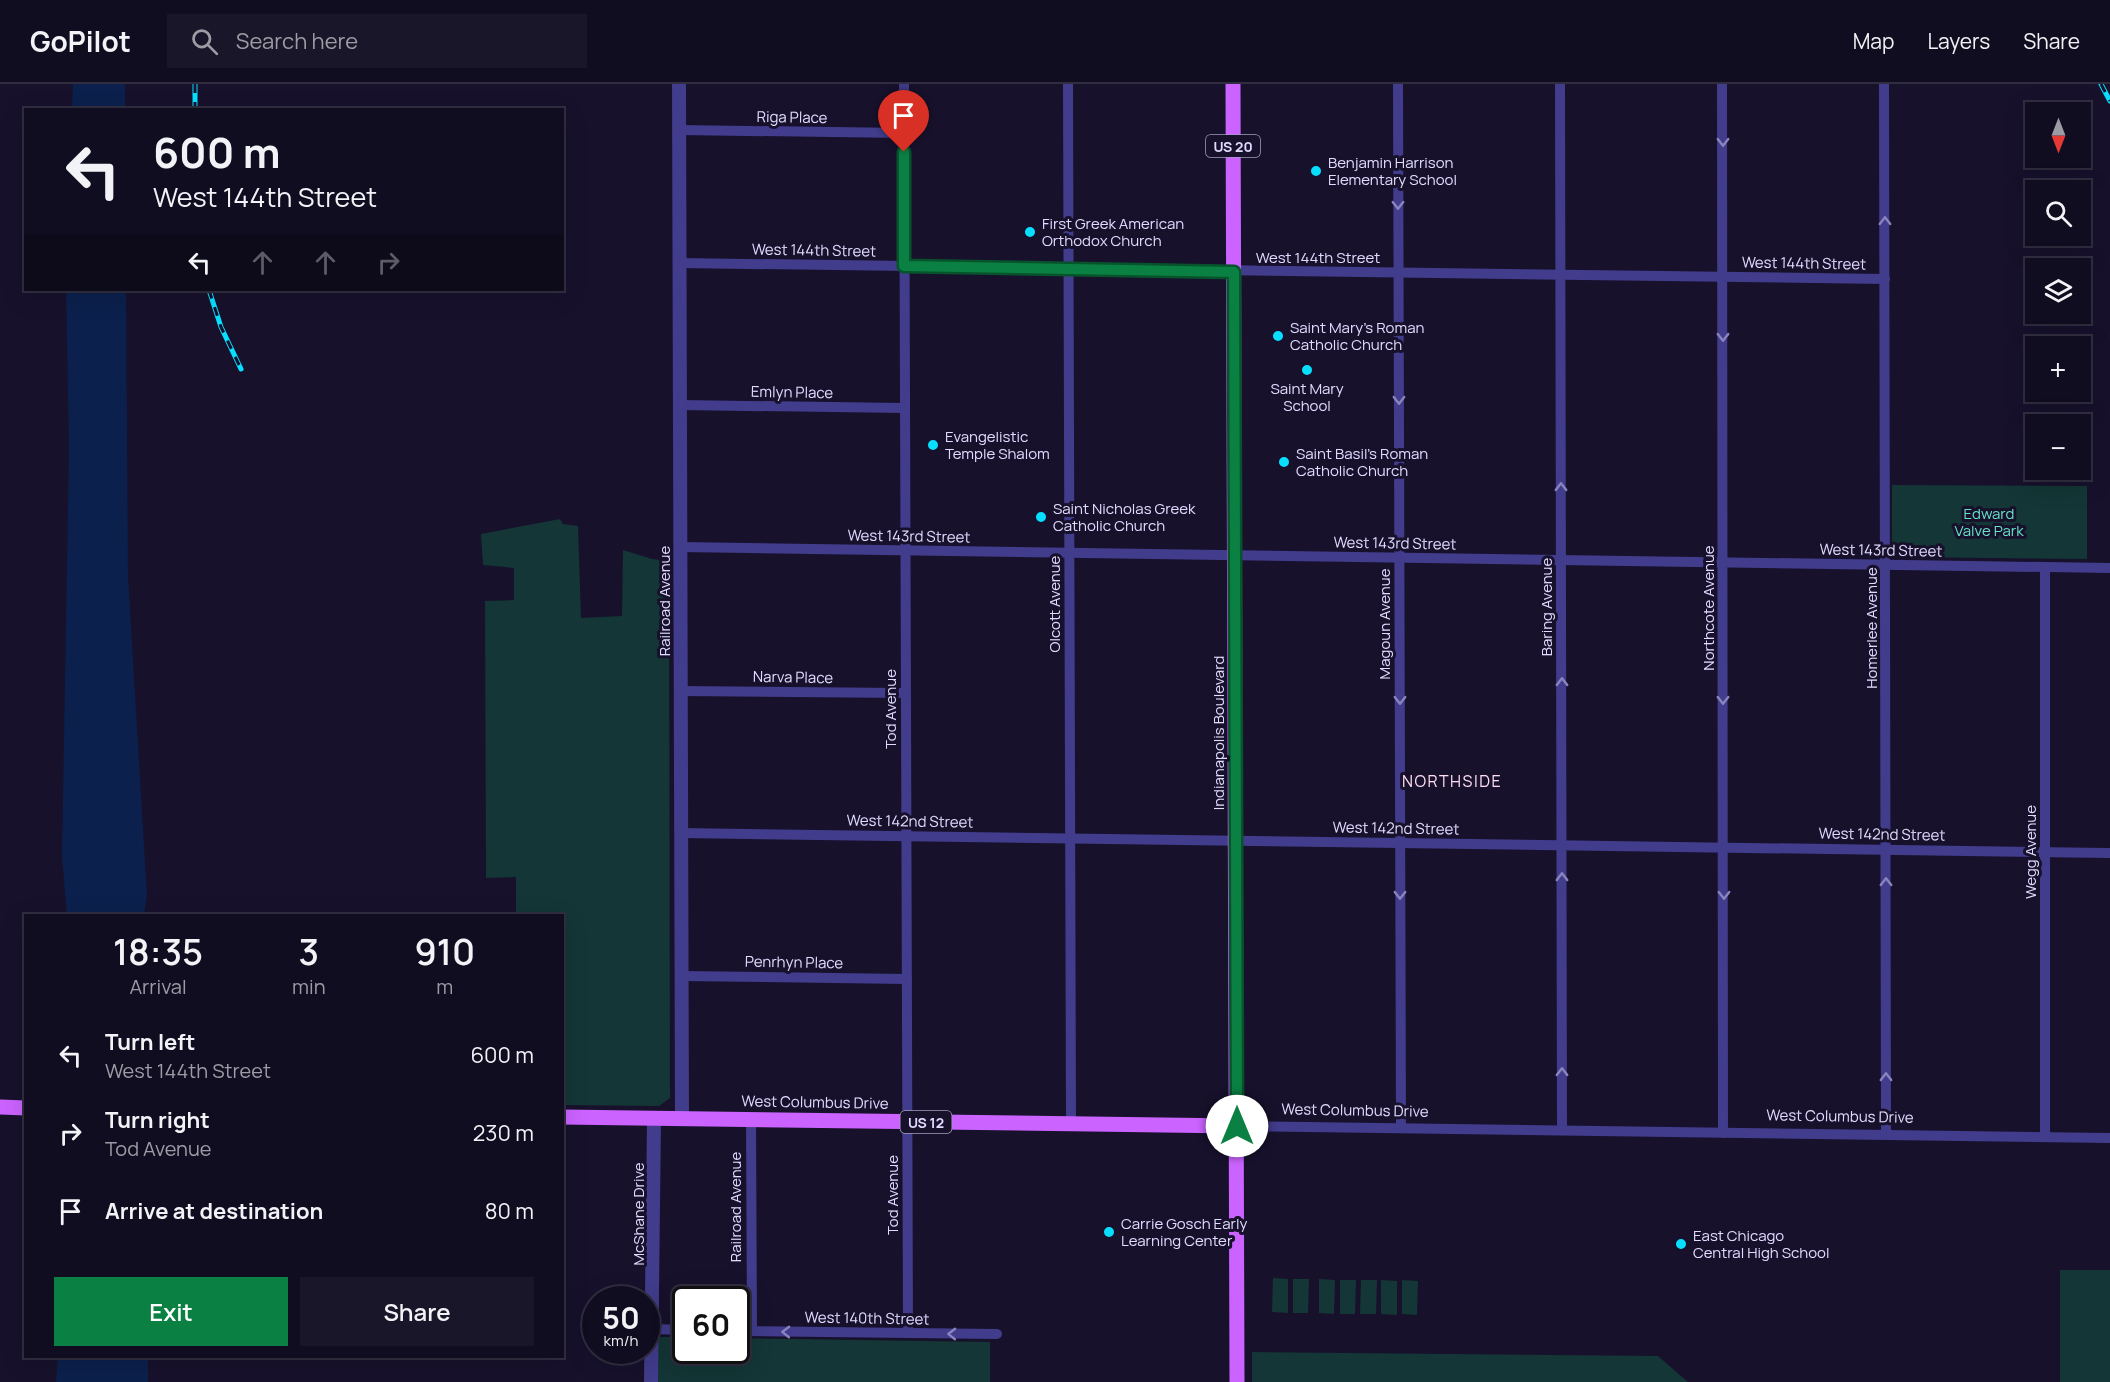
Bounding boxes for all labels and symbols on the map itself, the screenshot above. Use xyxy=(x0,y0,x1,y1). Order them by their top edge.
pin xyxy=(878,90,929,152)
north arrow xyxy=(2025,102,2091,168)
street label: Riga Place xyxy=(756,106,828,128)
road number: US 20 xyxy=(1206,135,1260,157)
one-way arrow xyxy=(1717,138,1729,147)
place label: Benjamin Harrison Elementary School xyxy=(1328,152,1457,190)
marker: Benjamin Harrison Elementary School xyxy=(1309,164,1323,178)
one-way arrow xyxy=(1392,201,1404,210)
place label: First Greek American Orthodox Church xyxy=(1042,213,1184,251)
one-way arrow xyxy=(1879,216,1891,225)
marker: First Greek American Orthodox Church xyxy=(1023,225,1037,239)
street label: West 144th Street xyxy=(752,238,876,262)
street label: West 144th Street xyxy=(1256,247,1380,268)
street label: West 144th Street xyxy=(1742,251,1866,275)
place label: Saint Mary's Roman Catholic Church xyxy=(1290,317,1425,355)
marker: Saint Mary's Roman Catholic Church xyxy=(1271,329,1285,343)
one-way arrow xyxy=(1717,333,1729,342)
marker: Saint Mary School xyxy=(1300,363,1314,377)
place label: Saint Mary School xyxy=(1270,378,1344,416)
street label: Emlyn Place xyxy=(751,381,834,403)
one-way arrow xyxy=(1393,396,1405,405)
place label: Evangelistic Temple Shalom xyxy=(945,426,1050,464)
marker: Evangelistic Temple Shalom xyxy=(926,438,940,452)
place label: Saint Basil's Roman Catholic Church xyxy=(1296,443,1428,481)
marker: Saint Basil's Roman Catholic Church xyxy=(1277,455,1291,469)
one-way arrow xyxy=(1555,482,1567,491)
place label: Saint Nicholas Greek Catholic Church xyxy=(1053,498,1196,536)
park label: Edward Valve Park xyxy=(1954,503,2024,541)
marker: Saint Nicholas Greek Catholic Church xyxy=(1034,510,1048,524)
street label: West 143rd Street xyxy=(847,524,971,548)
street label: West 143rd Street xyxy=(1333,531,1457,555)
street label: West 143rd Street xyxy=(1819,538,1943,562)
street label: Northcote Avenue xyxy=(1698,545,1719,671)
street label: Railroad Avenue xyxy=(654,546,675,656)
street label: Olcott Avenue xyxy=(1044,555,1065,652)
street label: Baring Avenue xyxy=(1536,557,1557,656)
street label: Homerlee Avenue xyxy=(1861,567,1882,689)
street label: Magoun Avenue xyxy=(1374,568,1395,679)
street label: Indianapolis Boulevard xyxy=(1208,656,1229,810)
street label: Narva Place xyxy=(753,666,834,688)
street label: Tod Avenue xyxy=(880,669,901,749)
one-way arrow xyxy=(1556,677,1568,686)
one-way arrow xyxy=(1394,696,1406,705)
one-way arrow xyxy=(1717,696,1729,705)
district label: NORTHSIDE xyxy=(1402,770,1502,792)
street label: Wegg Avenue xyxy=(2020,805,2041,899)
street label: West 142nd Street xyxy=(846,809,974,833)
street label: West 142nd Street xyxy=(1332,816,1460,840)
street label: West 142nd Street xyxy=(1818,822,1946,846)
one-way arrow xyxy=(1556,872,1568,881)
one-way arrow xyxy=(1880,877,1892,886)
one-way arrow xyxy=(1394,891,1406,900)
one-way arrow xyxy=(1718,891,1730,900)
street label: Penrhyn Place xyxy=(745,951,844,973)
one-way arrow xyxy=(1556,1067,1568,1076)
one-way arrow xyxy=(1880,1072,1892,1081)
street label: West Columbus Drive xyxy=(741,1090,889,1114)
position arrow xyxy=(1205,1094,1269,1158)
street label: West Columbus Drive xyxy=(1281,1098,1429,1122)
street label: West Columbus Drive xyxy=(1766,1104,1914,1128)
road number: US 12 xyxy=(900,1111,952,1133)
street label: Railroad Avenue xyxy=(725,1152,746,1262)
street label: Tod Avenue xyxy=(882,1155,903,1235)
street label: McShane Drive xyxy=(628,1162,649,1266)
place label: Carrie Gosch Early Learning Center xyxy=(1121,1213,1247,1251)
marker: Carrie Gosch Early Learning Center xyxy=(1102,1225,1116,1239)
place label: East Chicago Central High School xyxy=(1693,1225,1829,1263)
marker: East Chicago Central High School xyxy=(1674,1237,1688,1251)
speed limit sign: 60 xyxy=(672,1286,750,1364)
street label: West 140th Street xyxy=(805,1306,929,1330)
one-way arrow xyxy=(782,1325,791,1338)
one-way arrow xyxy=(948,1328,957,1340)

